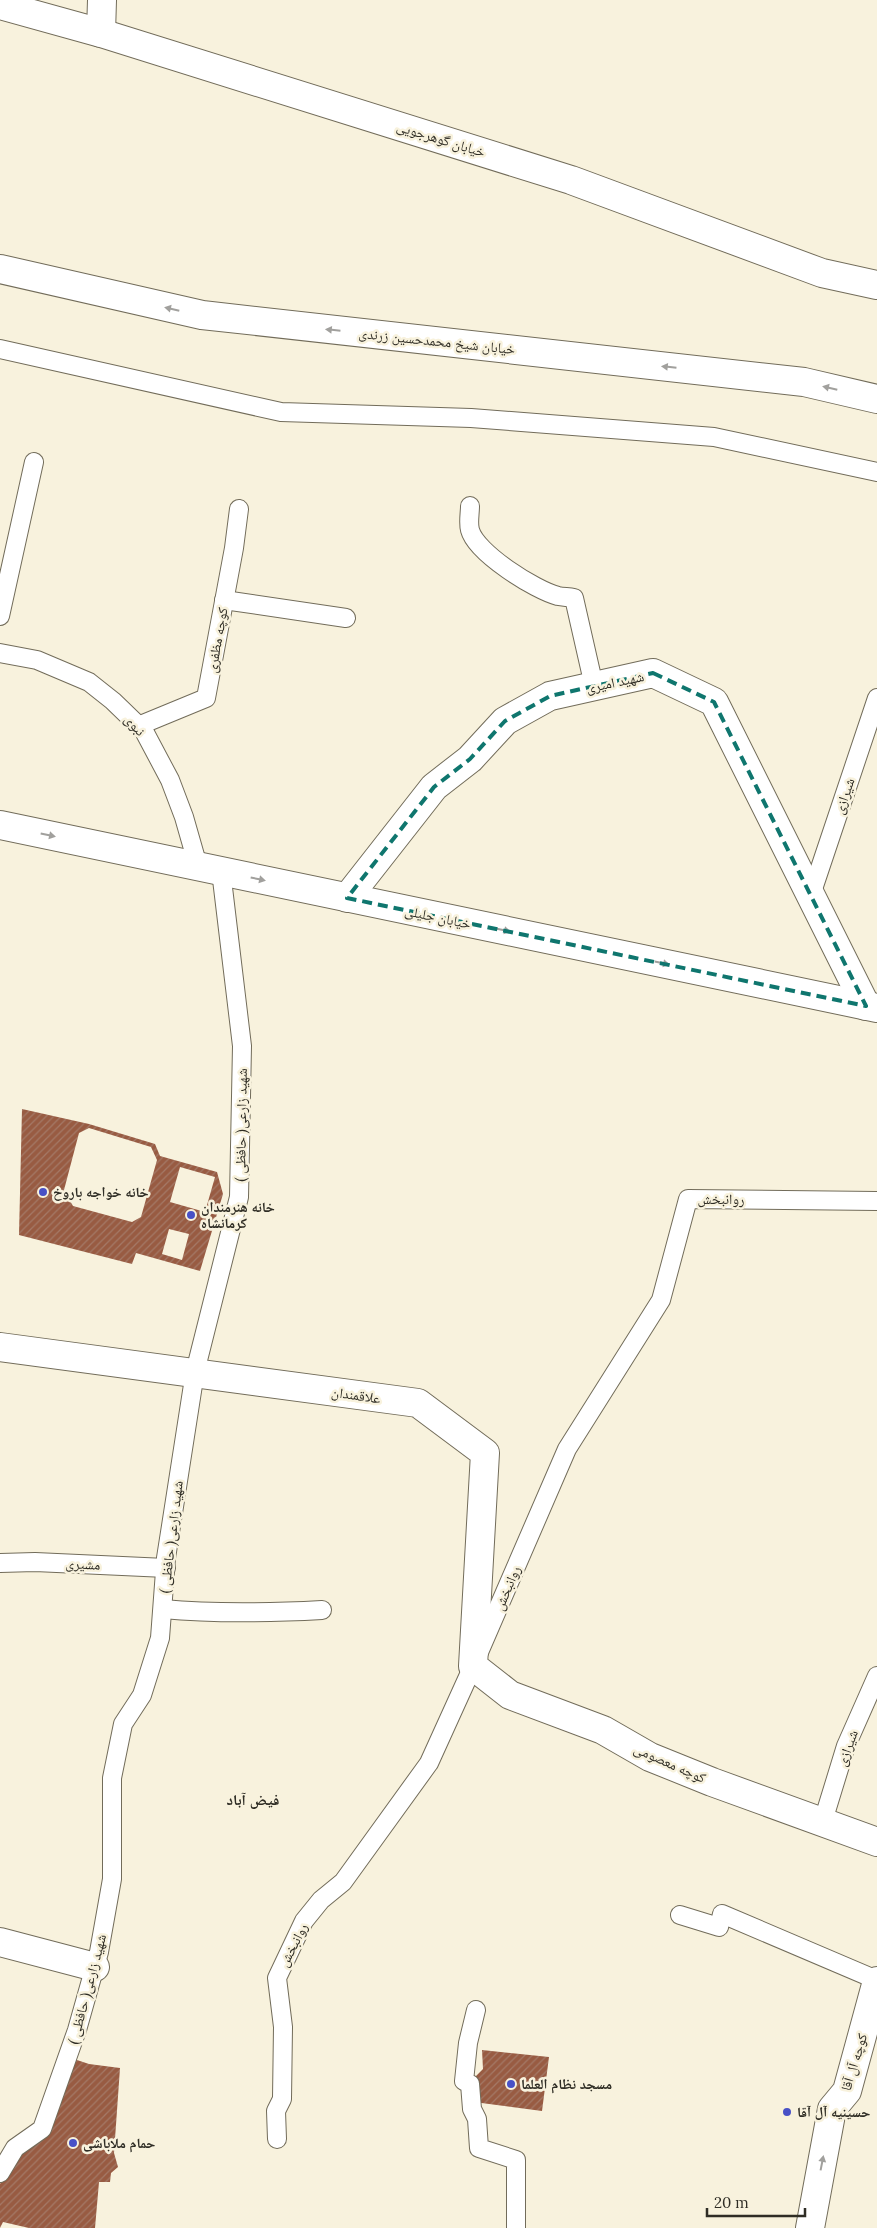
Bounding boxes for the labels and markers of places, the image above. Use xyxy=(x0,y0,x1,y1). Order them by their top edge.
place label: خانه خواجه باروخ xyxy=(53,1183,149,1201)
marker: خانه خواجه باروخ xyxy=(37,1186,49,1198)
place label: خانه هنرمندان کرمانشاه xyxy=(201,1198,275,1232)
marker: خانه هنرمندان کرمانشاه xyxy=(185,1209,197,1221)
place label: مسجد نظام العلما xyxy=(521,2075,612,2094)
marker: مسجد نظام العلما xyxy=(505,2078,517,2090)
place label: حسینیه آل آقا xyxy=(797,2103,870,2121)
marker: حسینیه آل آقا xyxy=(781,2106,793,2118)
place label: حمام ملاباشی xyxy=(83,2134,155,2153)
marker: حمام ملاباشی xyxy=(67,2137,79,2149)

